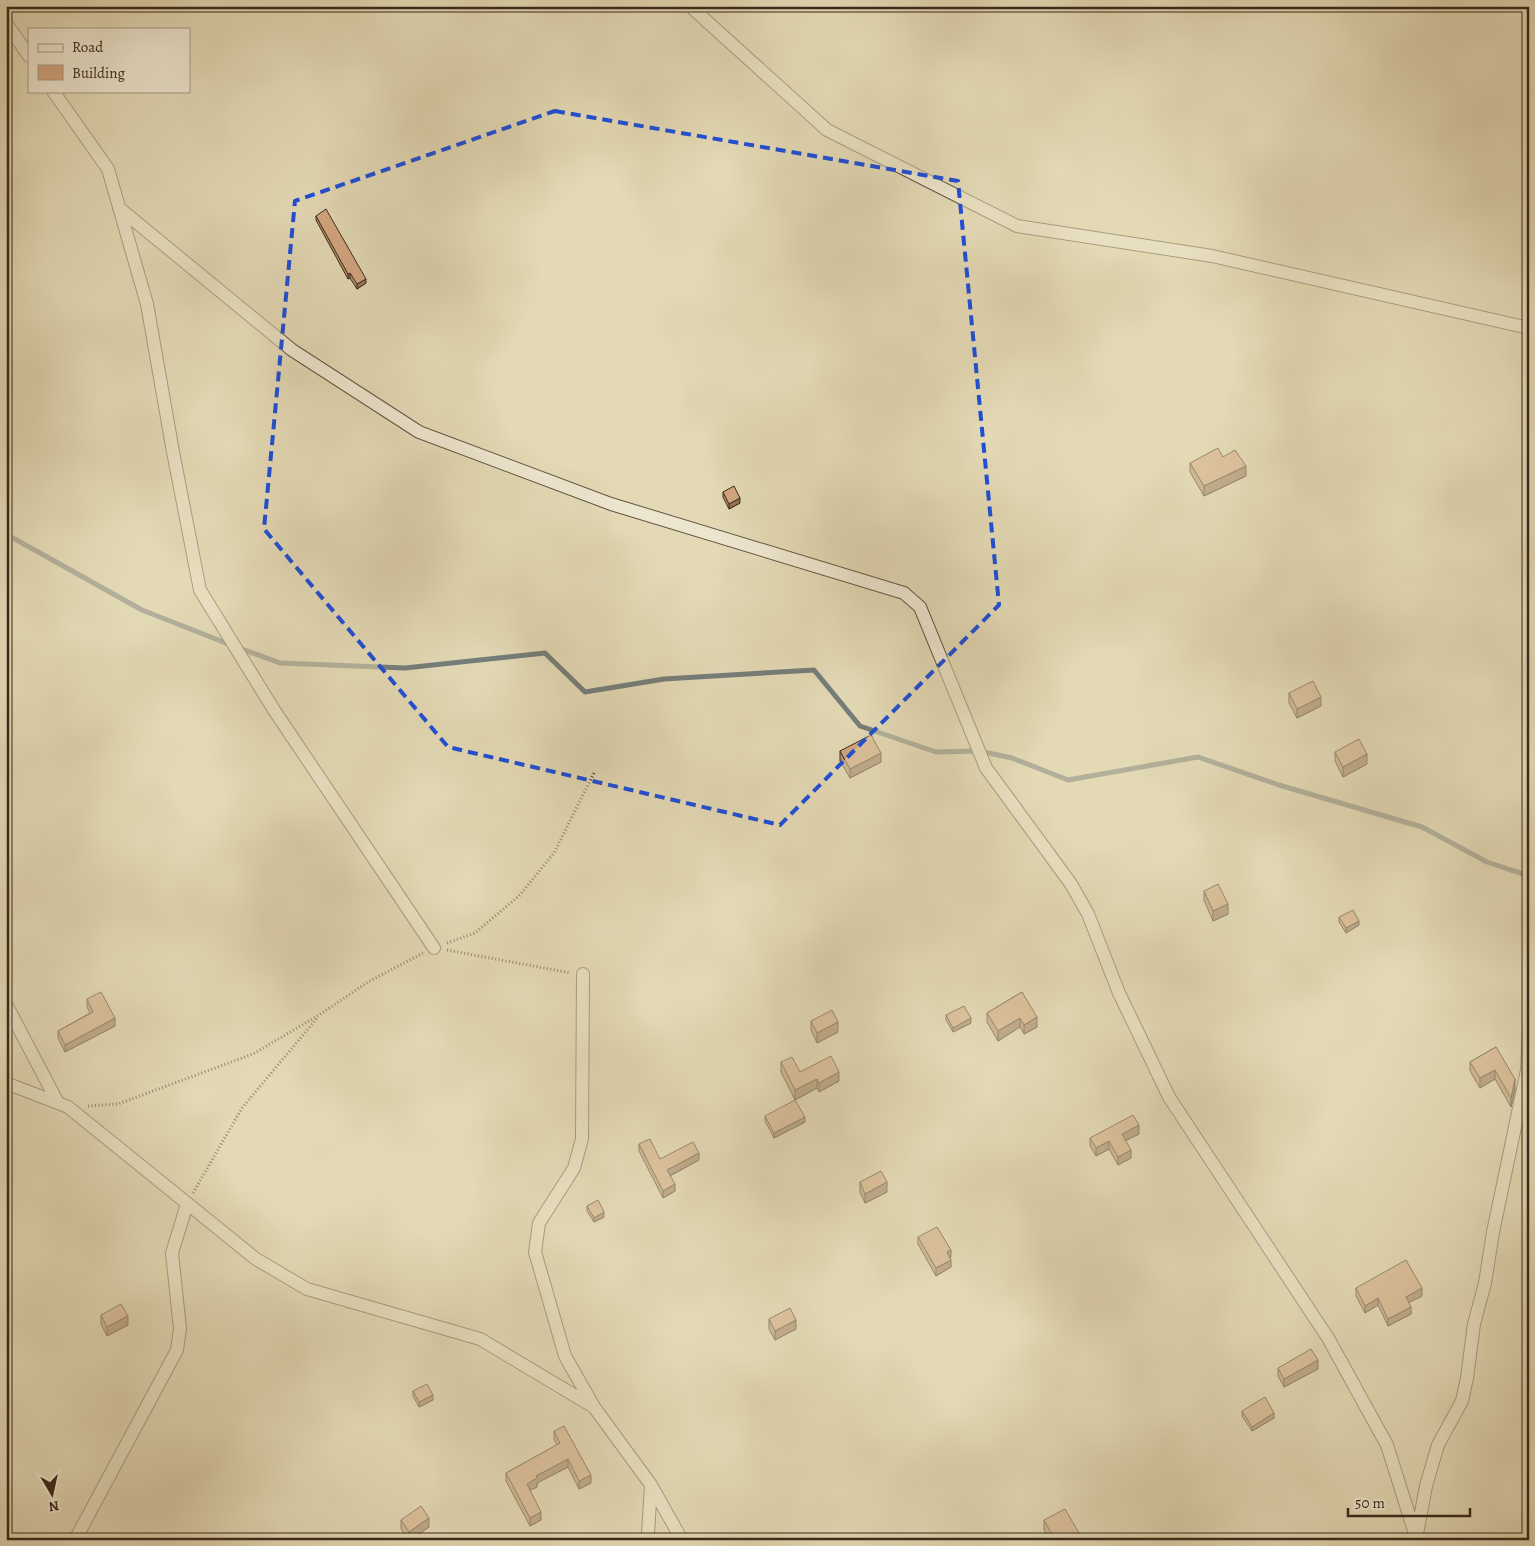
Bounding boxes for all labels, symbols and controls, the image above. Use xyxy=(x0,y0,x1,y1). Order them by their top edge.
legend xyxy=(28,28,190,92)
text: Road xyxy=(72,37,104,57)
text: Building xyxy=(72,63,125,83)
north arrow xyxy=(28,1468,78,1518)
scale bar xyxy=(1348,1486,1470,1518)
text: 50 m xyxy=(1355,1493,1385,1513)
text: N xyxy=(47,1496,60,1517)

